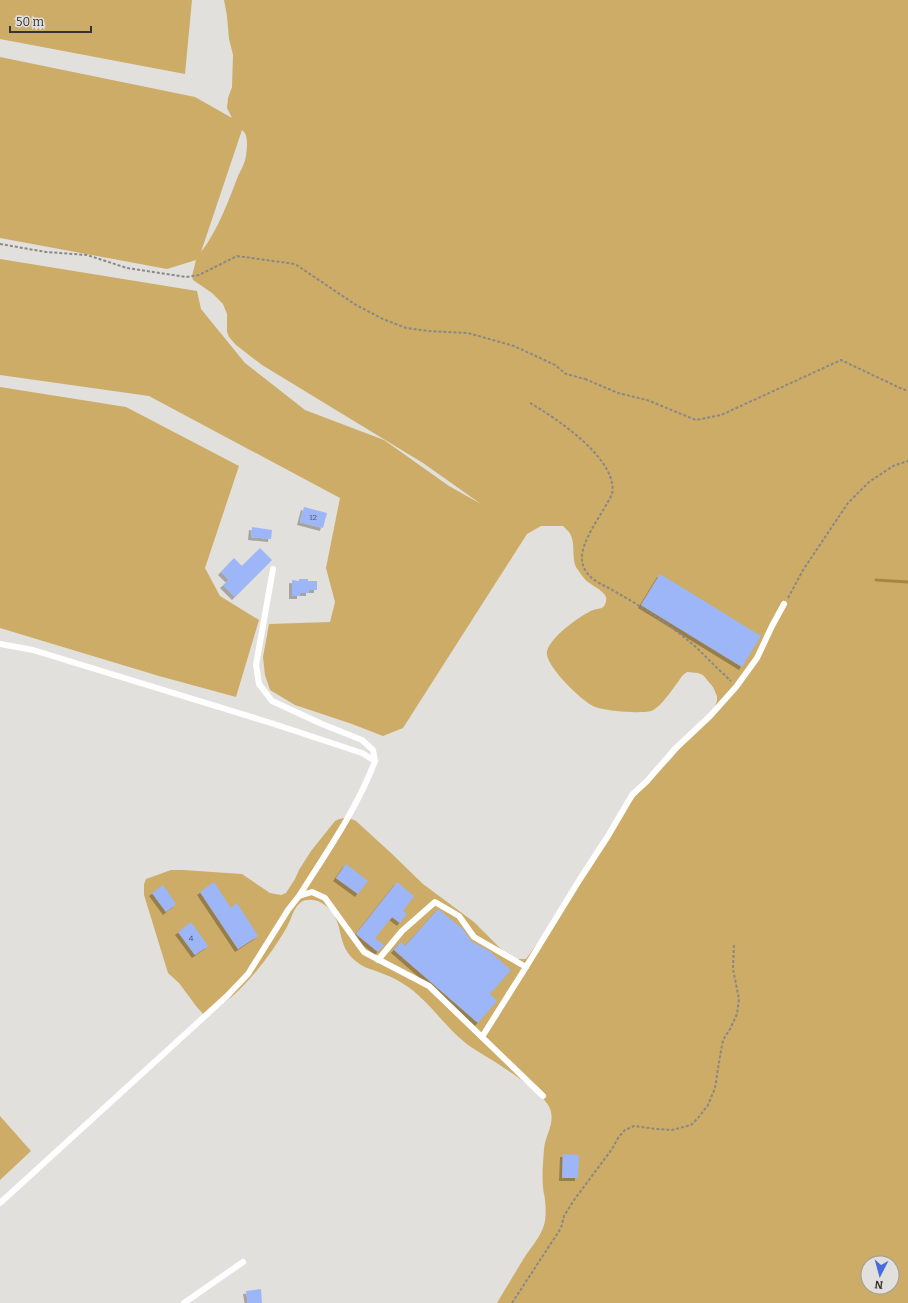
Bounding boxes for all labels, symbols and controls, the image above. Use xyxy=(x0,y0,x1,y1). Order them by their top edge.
scale bar xyxy=(10,8,91,34)
text: 50 m xyxy=(16,15,45,29)
house number: 12 xyxy=(309,513,317,522)
house number: 4 xyxy=(189,934,194,943)
north arrow xyxy=(860,1255,900,1295)
text: N xyxy=(874,1277,884,1291)

